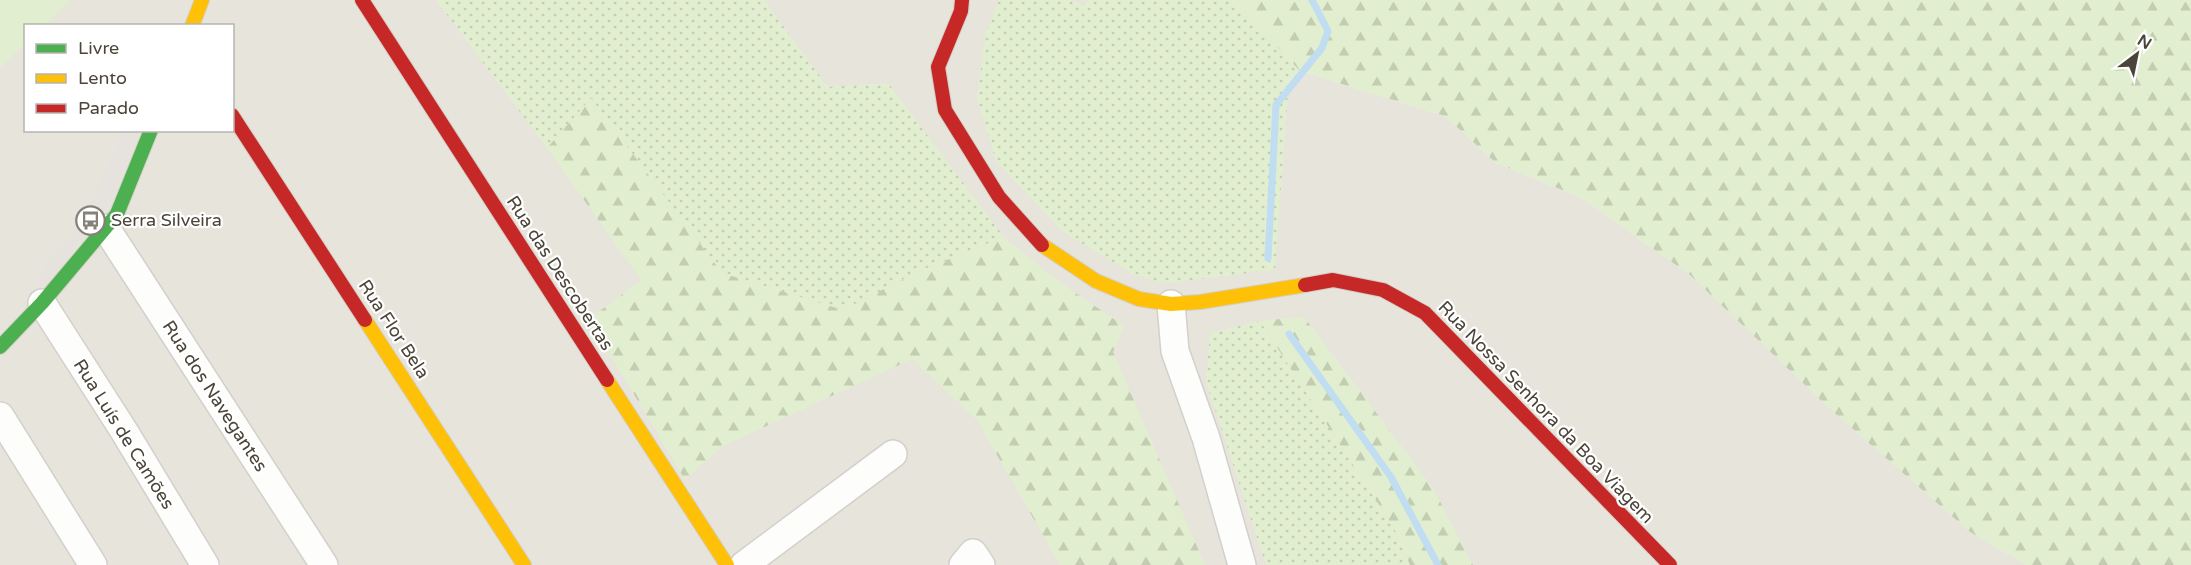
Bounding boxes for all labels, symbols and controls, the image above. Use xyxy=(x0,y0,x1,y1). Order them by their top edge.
legend xyxy=(24,24,234,132)
north arrow xyxy=(2107,24,2167,84)
text: N xyxy=(2134,30,2155,54)
text: Livre xyxy=(78,37,119,59)
text: Lento xyxy=(78,67,127,89)
text: Parado xyxy=(78,97,139,119)
street label: Rua das Descobertas xyxy=(502,192,618,354)
bus stop icon: Serra Silveira xyxy=(74,204,106,236)
place label: Serra Silveira xyxy=(111,209,222,231)
street label: Rua Flor Bela xyxy=(354,275,434,383)
street label: Rua Nossa Senhora da Boa Viagem xyxy=(1434,296,1658,528)
street label: Rua dos Navegantes xyxy=(158,316,272,476)
street label: Rua Luís de Camões xyxy=(69,355,179,513)

